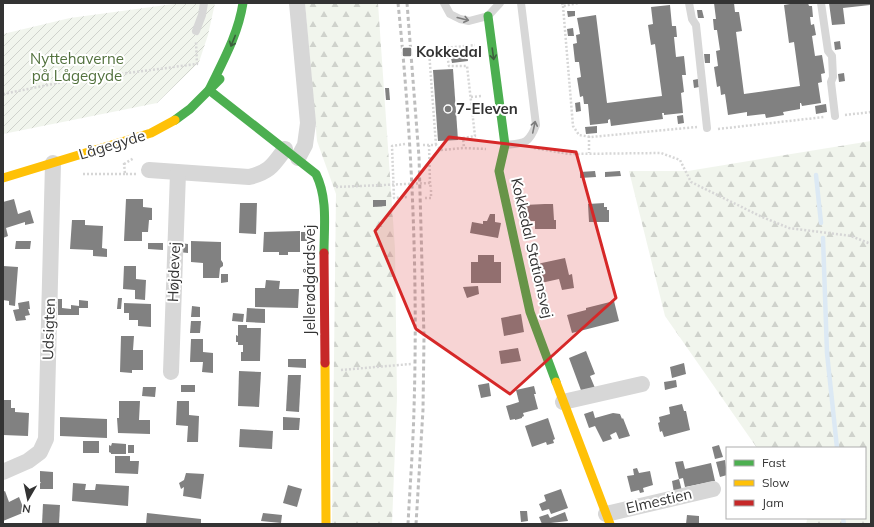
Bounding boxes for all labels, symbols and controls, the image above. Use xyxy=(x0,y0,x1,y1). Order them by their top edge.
one-way arrow xyxy=(456,15,469,23)
one-way arrow xyxy=(229,34,237,46)
place label: Kokkedal xyxy=(416,42,482,61)
marker: Kokkedal xyxy=(401,46,413,58)
one-way arrow xyxy=(489,47,497,60)
park label: Nyttehaverne på Lågegyde xyxy=(30,49,124,85)
place label: 7-Eleven xyxy=(456,99,518,118)
marker: 7-Eleven xyxy=(443,104,453,114)
one-way arrow xyxy=(531,121,539,134)
street label: Lågegyde xyxy=(76,125,147,164)
street label: Kokkedal Stationsvej xyxy=(507,176,558,320)
street label: Jellerødgårdsvej xyxy=(300,225,319,335)
street label: Højdevej xyxy=(163,242,184,302)
street label: Udsigten xyxy=(38,298,59,360)
legend xyxy=(726,447,866,519)
text: Fast xyxy=(762,455,786,470)
text: Slow xyxy=(762,475,790,490)
north arrow xyxy=(8,479,48,519)
street label: Elmestien xyxy=(624,484,694,517)
text: Jam xyxy=(762,495,784,510)
text: N xyxy=(21,501,32,516)

